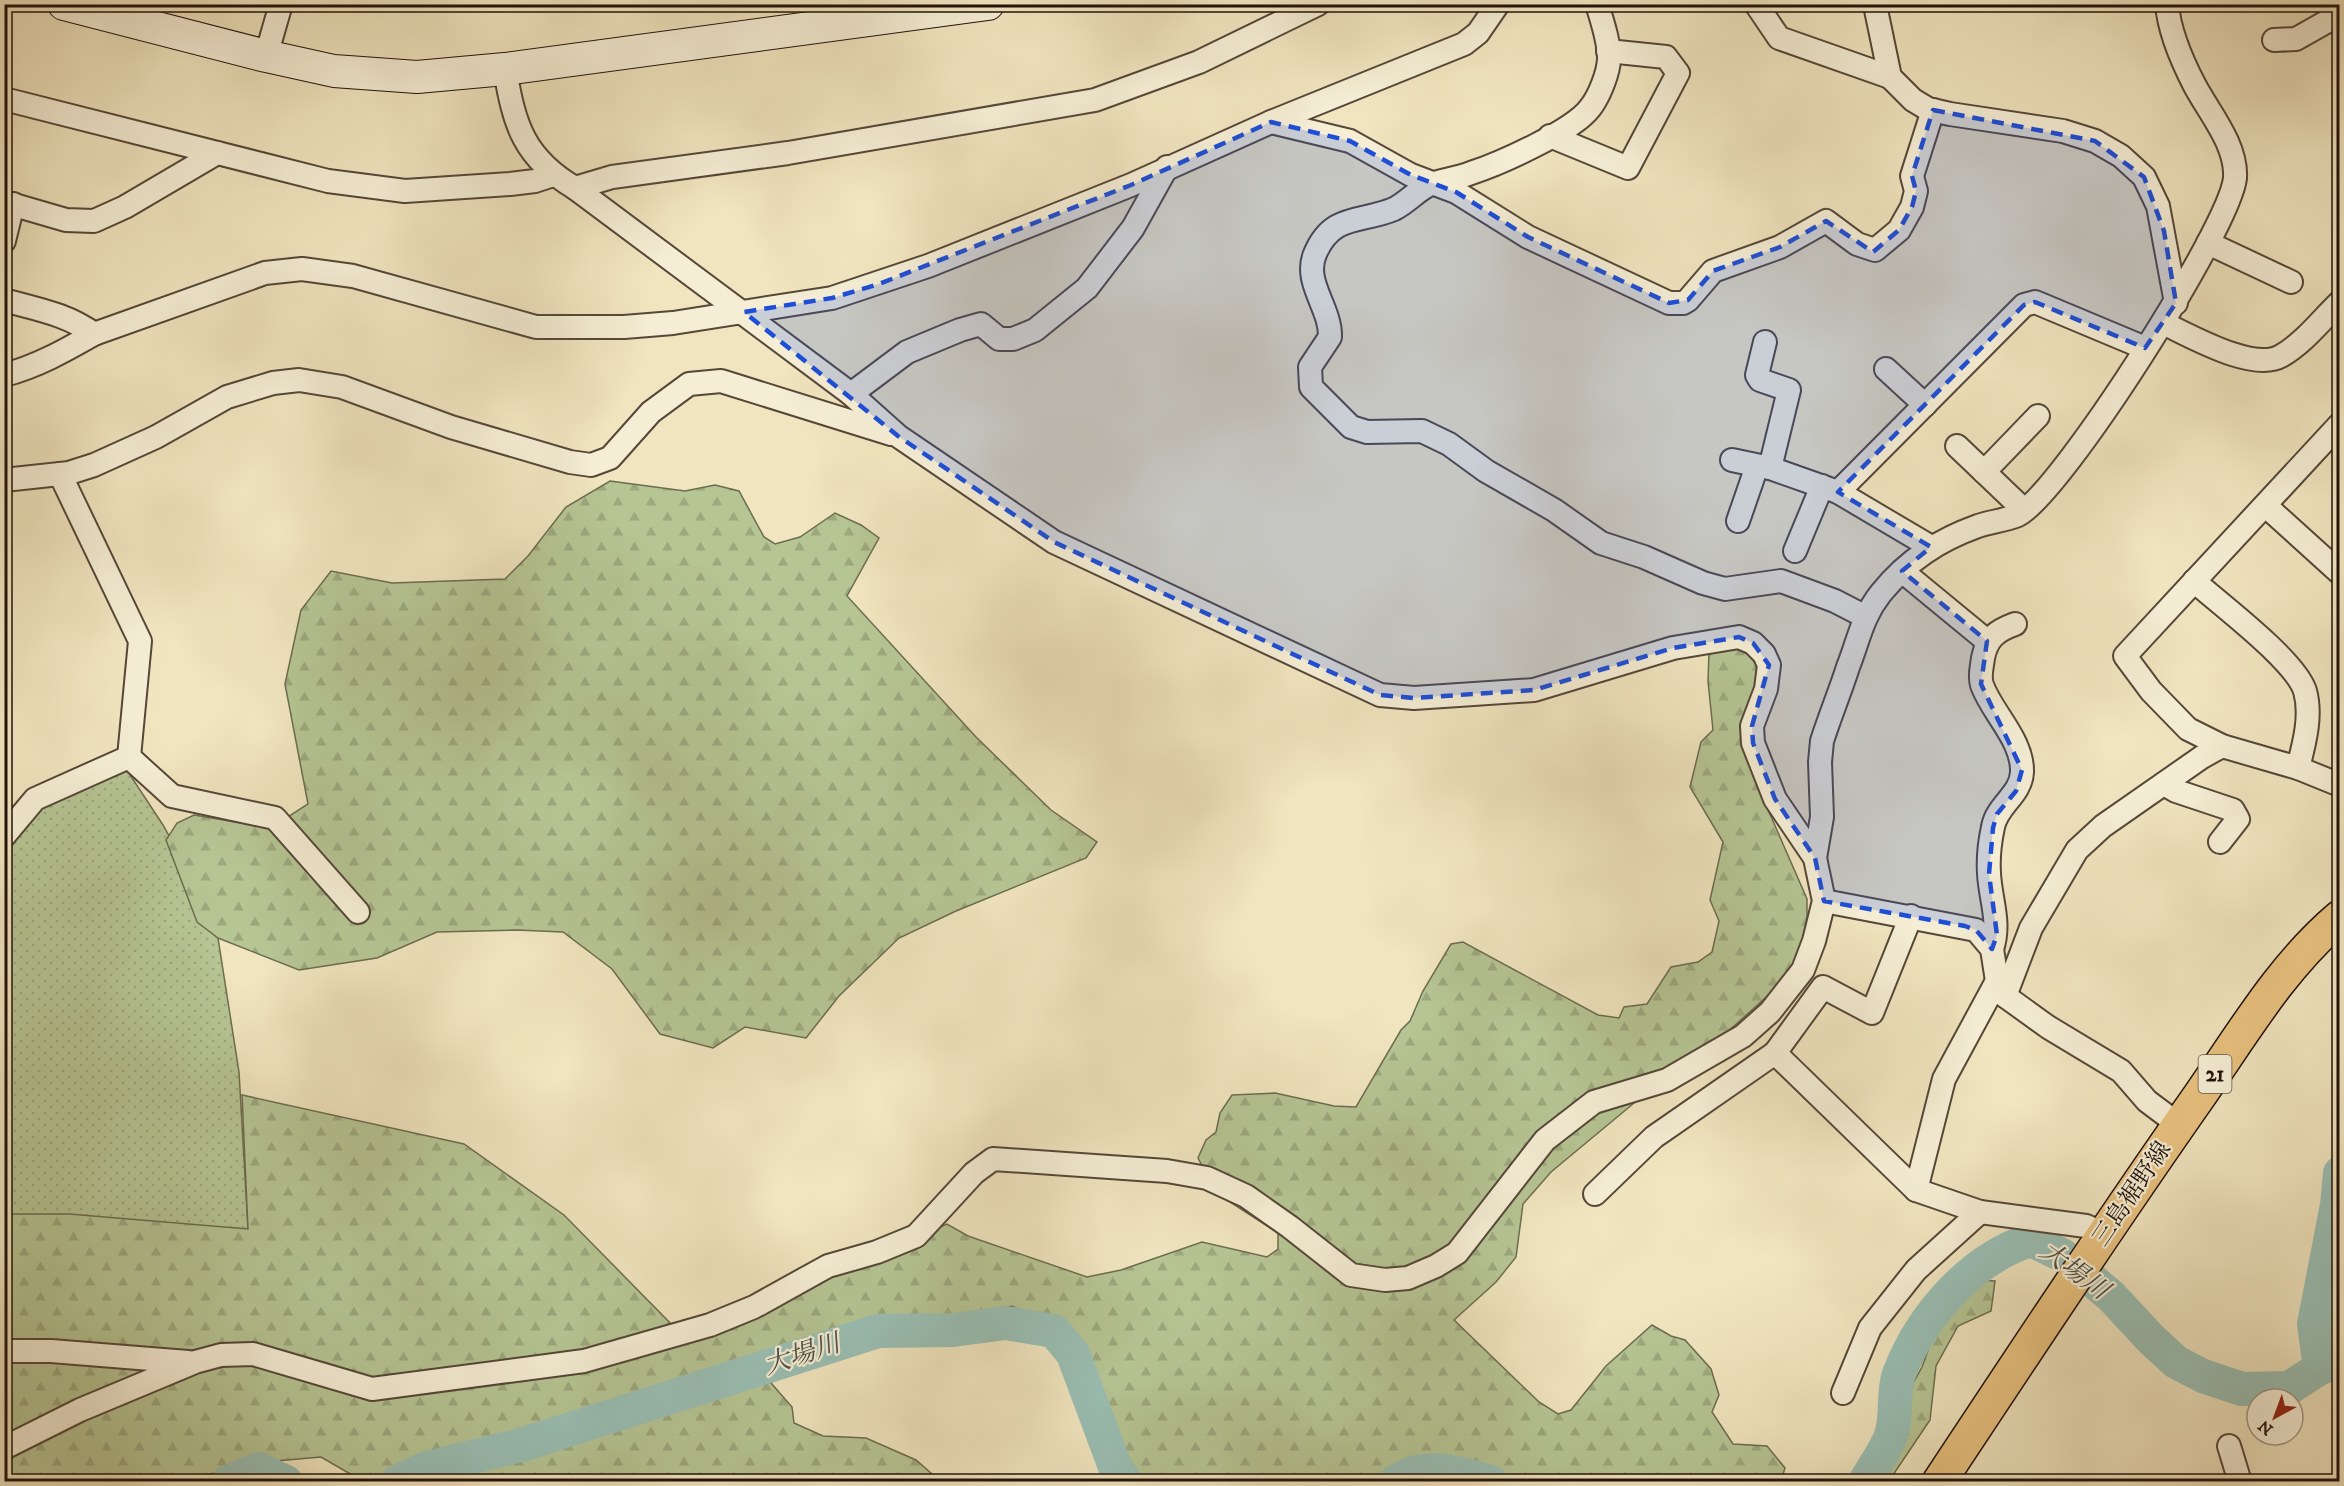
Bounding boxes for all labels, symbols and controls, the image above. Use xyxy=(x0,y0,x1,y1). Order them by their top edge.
road number: 21 xyxy=(2198,1055,2232,1093)
street label: 三島裾野線 xyxy=(2086,1136,2178,1252)
water label: 大場川 xyxy=(2033,1235,2118,1309)
water label: 大場川 xyxy=(760,1326,847,1383)
north arrow xyxy=(2245,1387,2305,1447)
text: N xyxy=(2254,1416,2277,1439)

